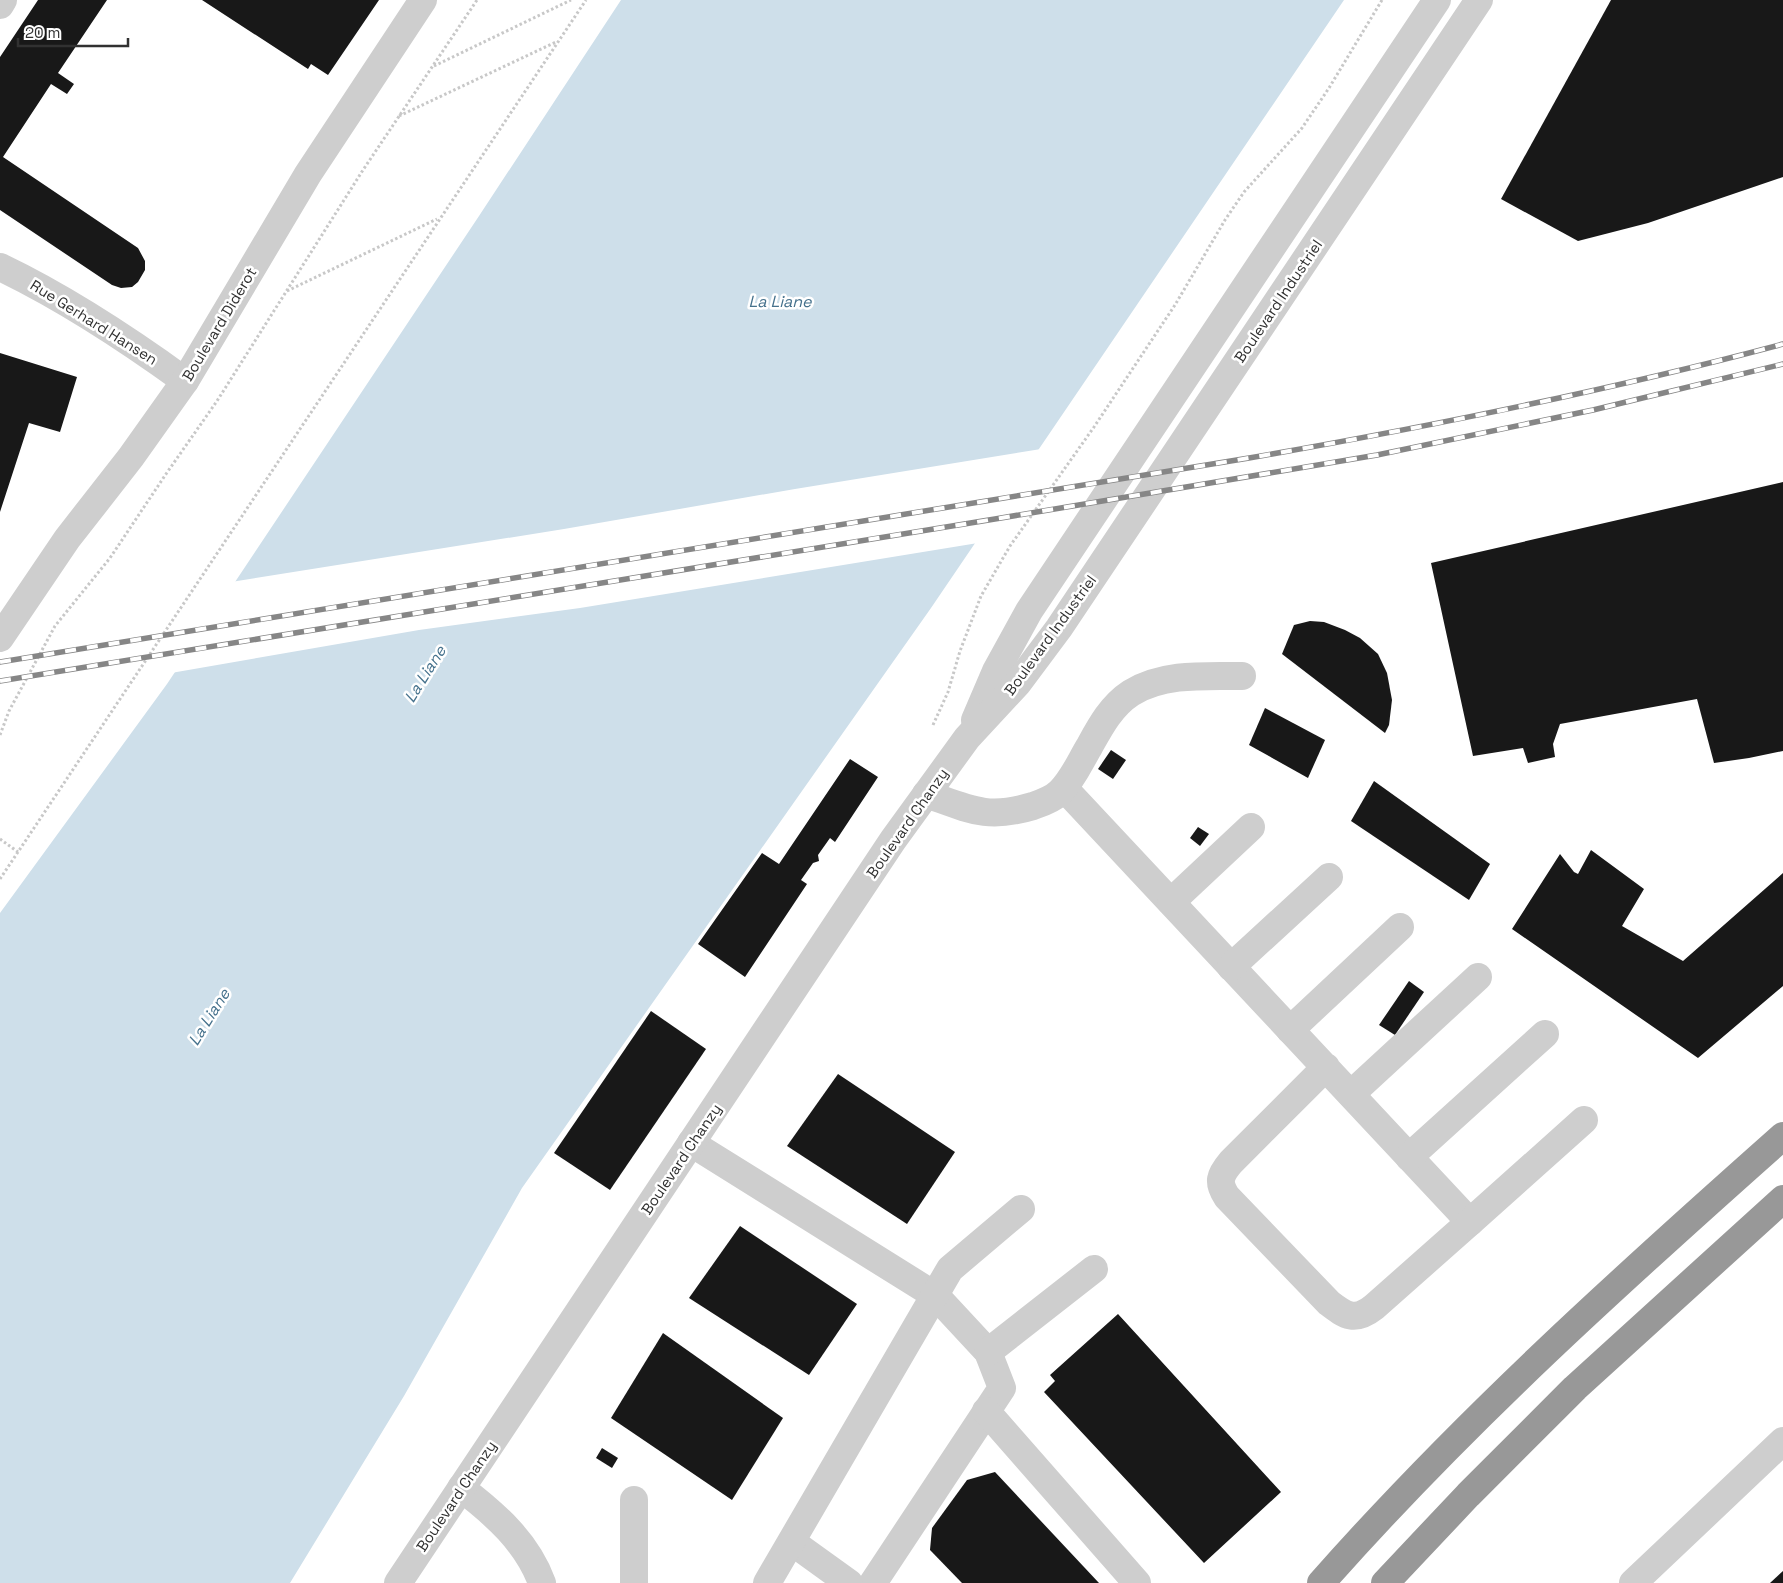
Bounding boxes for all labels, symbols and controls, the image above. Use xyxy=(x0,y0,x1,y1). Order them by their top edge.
scale bar xyxy=(18,15,128,47)
text: 20 m xyxy=(25,23,60,42)
street label: Boulevard Industriel xyxy=(1230,236,1326,366)
street label: Boulevard Diderot xyxy=(178,264,261,384)
street label: Rue Gerhard Hansen xyxy=(27,275,161,369)
water label: La Liane xyxy=(748,291,812,312)
street label: Boulevard Industriel xyxy=(1000,571,1100,699)
water label: La Liane xyxy=(399,641,451,706)
street label: Boulevard Chanzy xyxy=(862,764,952,882)
water label: La Liane xyxy=(183,984,235,1049)
street label: Boulevard Chanzy xyxy=(637,1100,725,1218)
street label: Boulevard Chanzy xyxy=(412,1437,500,1555)

